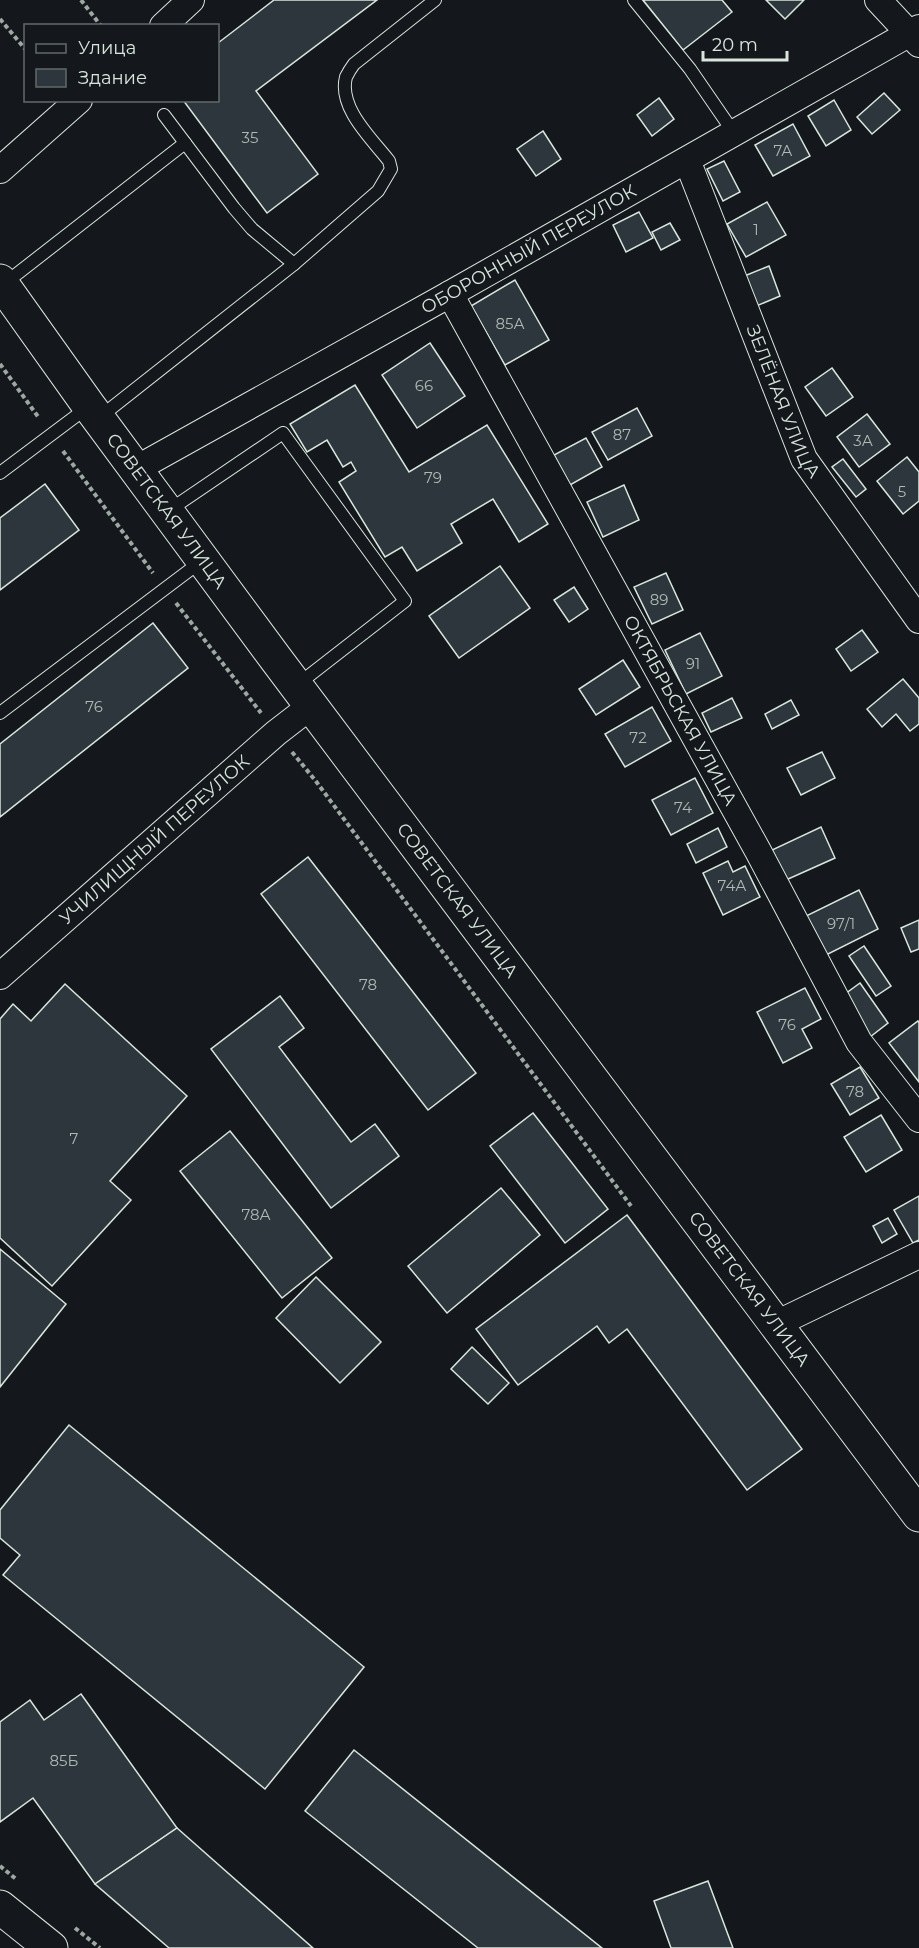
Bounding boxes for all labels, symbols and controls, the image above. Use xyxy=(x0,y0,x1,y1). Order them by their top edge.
legend xyxy=(24,24,219,102)
scale bar xyxy=(703,24,787,62)
text: 20 m xyxy=(712,34,758,56)
text: Улица xyxy=(78,37,136,59)
text: Здание xyxy=(78,67,147,89)
house number: 35 xyxy=(242,128,258,147)
house number: 7А xyxy=(773,141,793,160)
street label: ОБОРОННЫЙ ПЕРЕУЛОК xyxy=(417,180,640,319)
house number: 1 xyxy=(753,220,759,239)
house number: 85А xyxy=(495,314,525,333)
street label: ЗЕЛЁНАЯ УЛИЦА xyxy=(742,322,825,483)
house number: 66 xyxy=(415,376,433,395)
house number: 87 xyxy=(613,425,631,444)
street label: СОВЕТСКАЯ УЛИЦА xyxy=(102,429,232,594)
house number: 3А xyxy=(853,431,873,450)
house number: 79 xyxy=(424,468,442,487)
house number: 5 xyxy=(898,482,906,501)
house number: 89 xyxy=(650,590,668,609)
street label: ОКТЯБРЬСКАЯ УЛИЦА xyxy=(619,612,742,810)
house number: 91 xyxy=(686,654,700,673)
house number: 76 xyxy=(85,697,103,716)
house number: 72 xyxy=(629,728,647,747)
street label: УЧИЛИЩНЫЙ ПЕРЕУЛОК xyxy=(55,750,254,929)
house number: 74 xyxy=(674,798,692,817)
street label: СОВЕТСКАЯ УЛИЦА xyxy=(392,819,523,983)
house number: 74А xyxy=(718,876,746,895)
house number: 97/1 xyxy=(827,914,855,933)
house number: 78 xyxy=(359,975,377,994)
house number: 76 xyxy=(778,1015,796,1034)
house number: 78 xyxy=(846,1082,864,1101)
house number: 7 xyxy=(70,1129,79,1148)
house number: 78А xyxy=(241,1205,271,1224)
street label: СОВЕТСКАЯ УЛИЦА xyxy=(684,1207,815,1371)
house number: 85Б xyxy=(50,1751,79,1770)

